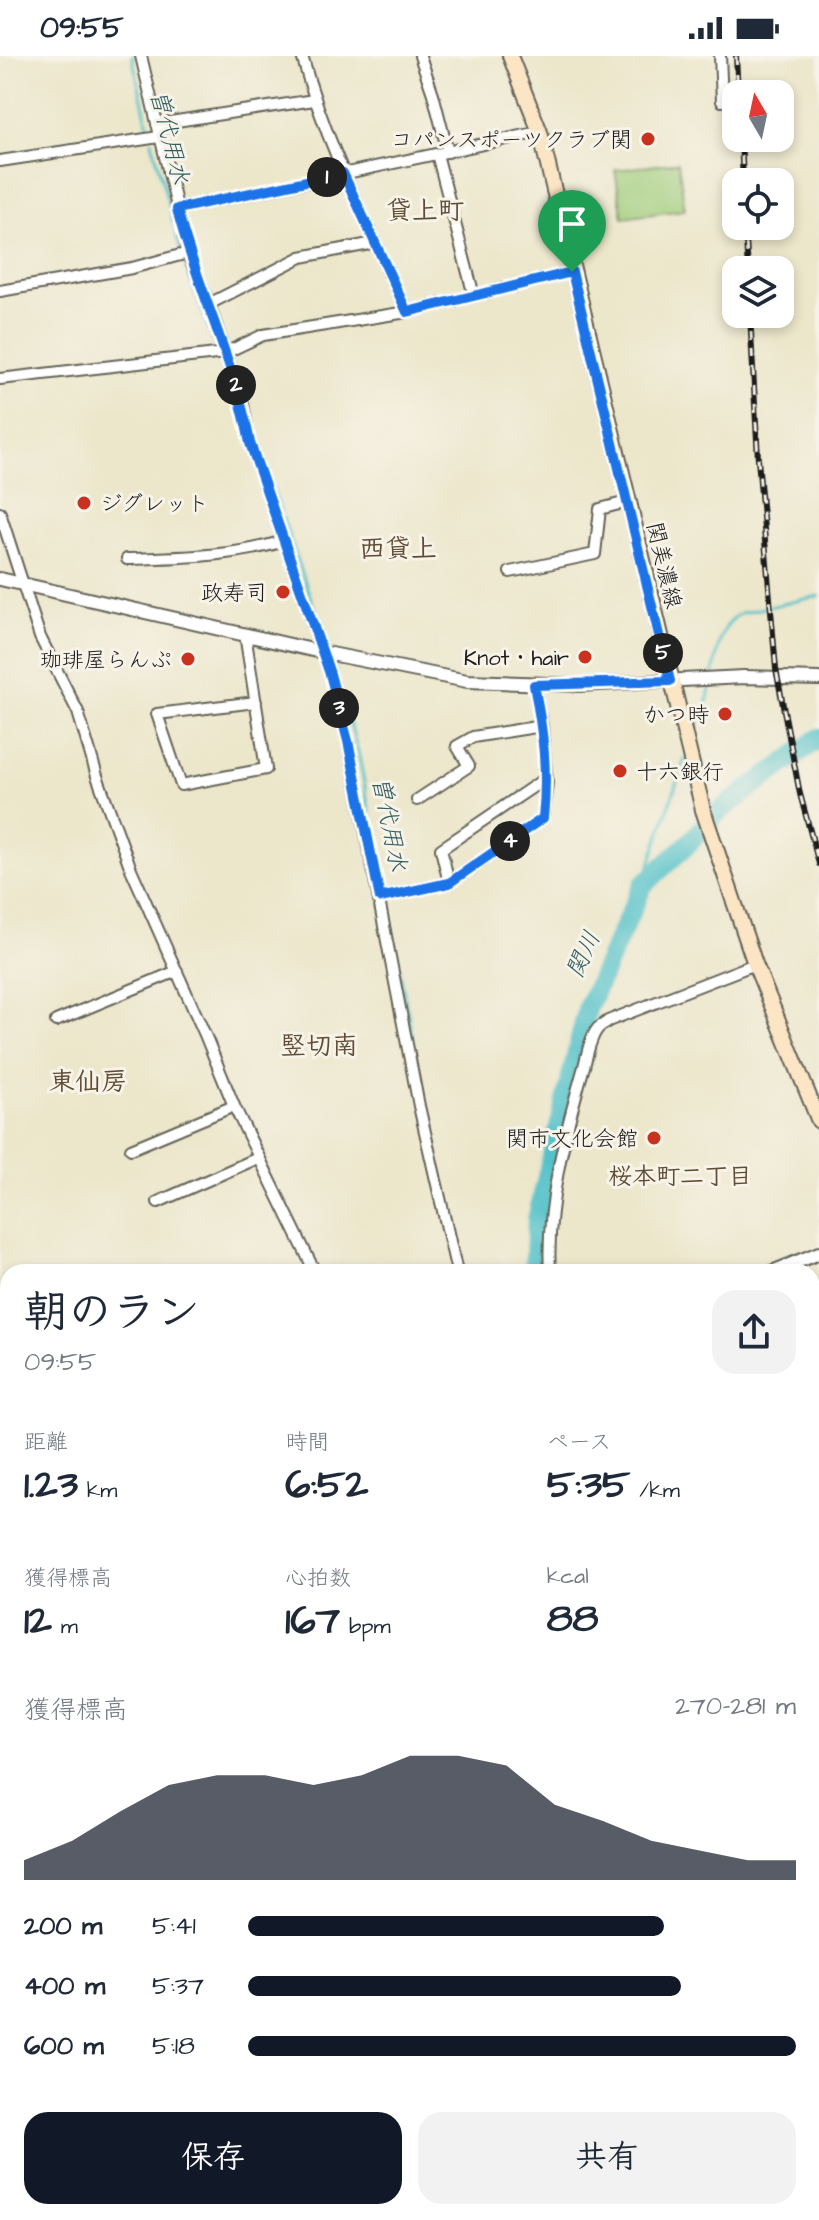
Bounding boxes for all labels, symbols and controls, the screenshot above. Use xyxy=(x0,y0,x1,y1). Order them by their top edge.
text: 09:55 xyxy=(40,7,124,49)
north arrow xyxy=(722,80,794,152)
map controls xyxy=(722,80,794,328)
water label: 曽代用水 xyxy=(141,87,197,188)
place label: コパンスポーツクラブ関 xyxy=(390,125,632,156)
marker: コパンスポーツクラブ関 xyxy=(639,130,657,148)
pin: 1 xyxy=(307,157,347,197)
text: 1 xyxy=(326,161,328,192)
button: locate xyxy=(722,168,794,240)
pin xyxy=(538,190,606,272)
district label: 貸上町 xyxy=(386,193,464,229)
icon: arrive xyxy=(550,202,594,246)
button: layers xyxy=(722,256,794,328)
pin: 2 xyxy=(216,365,256,405)
text: 2 xyxy=(230,369,242,400)
place label: ジグレット xyxy=(100,489,209,520)
marker: ジグレット xyxy=(75,494,93,512)
street label: 関美濃線 xyxy=(639,519,689,612)
district label: 西貸上 xyxy=(359,531,437,567)
place label: 政寿司 xyxy=(201,578,267,609)
marker: 政寿司 xyxy=(274,583,292,601)
pin: 5 xyxy=(643,633,683,673)
text: 5 xyxy=(655,637,671,668)
place label: Knot・hair xyxy=(464,643,569,674)
place label: 珈琲屋らんぷ xyxy=(40,645,172,676)
marker: Knot・hair xyxy=(576,648,594,666)
marker: 珈琲屋らんぷ xyxy=(179,650,197,668)
pin: 3 xyxy=(319,688,359,728)
text: 3 xyxy=(333,692,345,723)
place label: かつ時 xyxy=(643,700,709,731)
marker: かつ時 xyxy=(716,705,734,723)
place label: 十六銀行 xyxy=(636,757,724,788)
marker: 十六銀行 xyxy=(611,762,629,780)
water label: 曽代用水 xyxy=(363,774,415,875)
pin: 4 xyxy=(490,821,530,861)
text: 4 xyxy=(503,825,517,856)
water label: 関川 xyxy=(558,925,609,983)
district label: 竪切南 xyxy=(280,1028,358,1064)
district label: 東仙房 xyxy=(49,1064,127,1100)
place label: 関市文化会館 xyxy=(506,1124,638,1155)
marker: 関市文化会館 xyxy=(645,1129,663,1147)
district label: 桜本町二丁目 xyxy=(608,1160,752,1194)
text: 朝のラン xyxy=(24,1283,200,1344)
button: share xyxy=(712,1290,796,1374)
text: 09:55 xyxy=(24,1344,96,1380)
text: 距離 xyxy=(24,1427,68,1458)
text: 時間 xyxy=(285,1427,329,1458)
text: ペース xyxy=(547,1427,611,1458)
text: 1.23 xyxy=(24,1458,78,1513)
text: 6:52 xyxy=(285,1458,368,1513)
text: 5:35 xyxy=(547,1458,630,1513)
text: km xyxy=(78,1475,117,1506)
text: /km xyxy=(630,1475,680,1506)
text: kcal xyxy=(547,1561,589,1592)
text: 獲得標高 xyxy=(24,1563,112,1594)
text: 心拍数 xyxy=(285,1563,351,1594)
text: 88 xyxy=(547,1592,599,1647)
text: 12 xyxy=(24,1594,52,1649)
text: 167 xyxy=(285,1594,340,1649)
text: m xyxy=(52,1611,78,1642)
text: bpm xyxy=(340,1611,391,1642)
text: 270–281 m xyxy=(675,1688,796,1724)
text: 獲得標高 xyxy=(24,1692,128,1728)
text: 200 m xyxy=(24,1908,102,1944)
text: 5:41 xyxy=(152,1908,196,1944)
text: 400 m xyxy=(24,1968,105,2004)
text: 5:37 xyxy=(152,1968,204,2004)
text: 600 m xyxy=(24,2028,104,2064)
text: 5:18 xyxy=(152,2028,195,2064)
button: 保存 xyxy=(24,2112,402,2204)
button: 共有 xyxy=(418,2112,796,2204)

